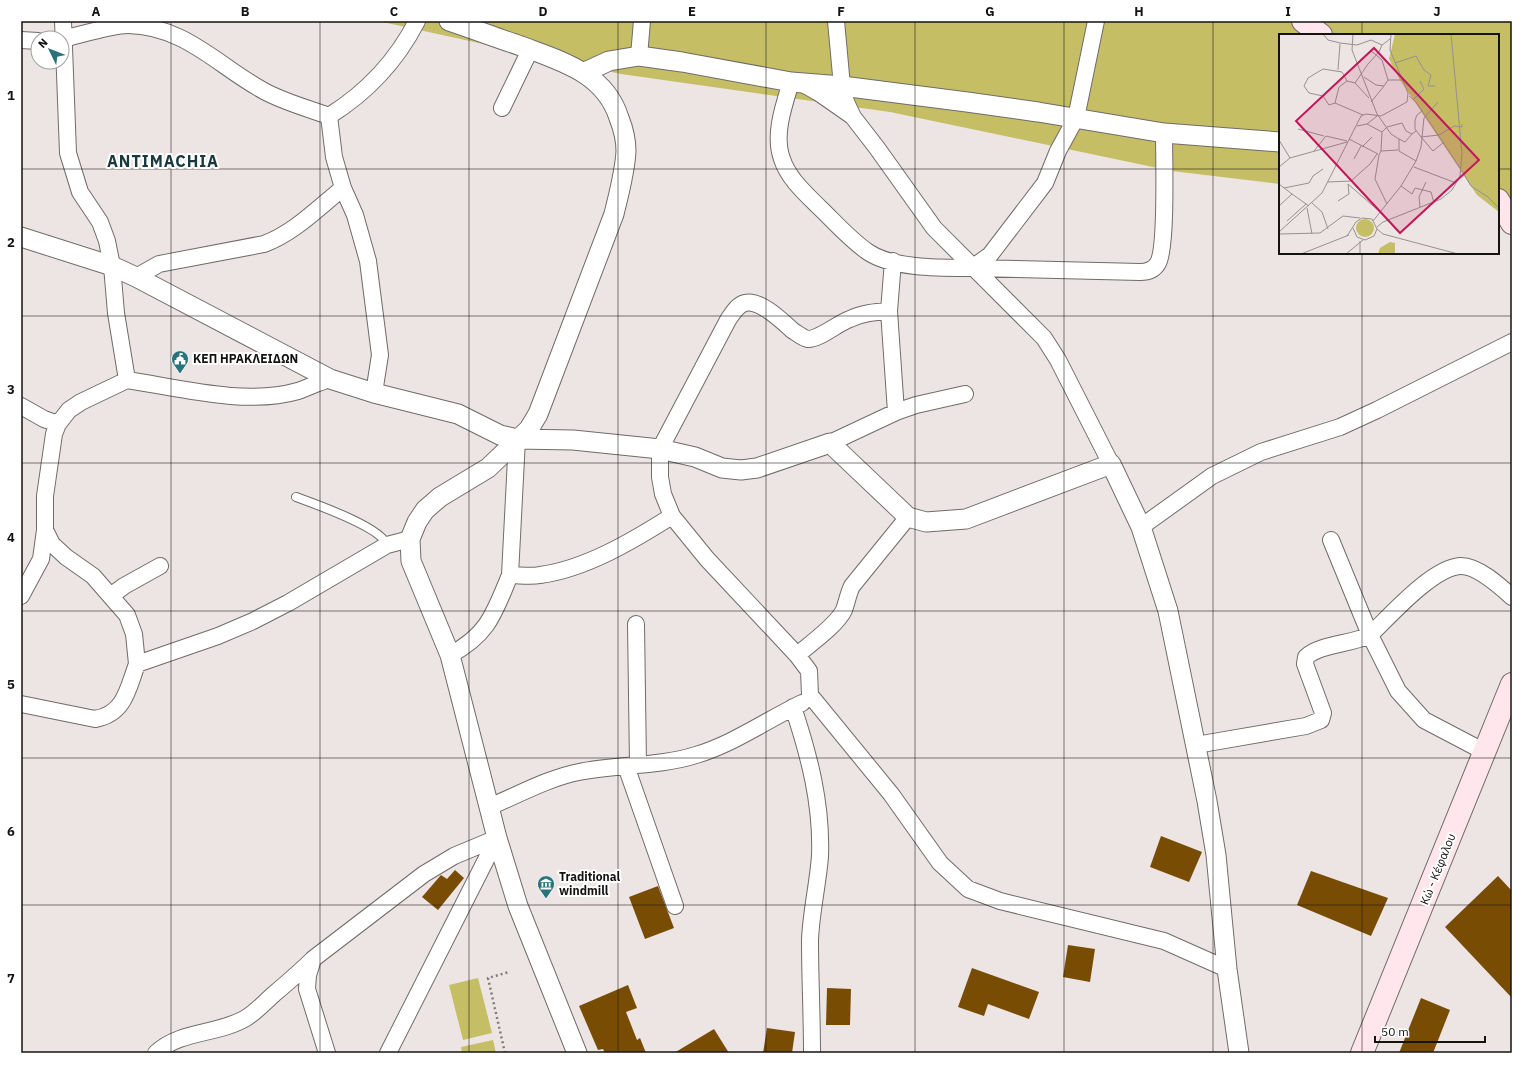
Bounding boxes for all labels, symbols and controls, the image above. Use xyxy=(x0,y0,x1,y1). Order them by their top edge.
text: A xyxy=(92,3,101,20)
text: B xyxy=(241,3,250,20)
text: C xyxy=(390,3,399,20)
text: D xyxy=(538,3,548,20)
text: E xyxy=(688,3,696,20)
text: F xyxy=(837,3,845,20)
text: G xyxy=(985,3,995,20)
text: H xyxy=(1134,3,1144,20)
text: I xyxy=(1285,3,1291,20)
text: J xyxy=(1433,3,1441,20)
north arrow xyxy=(30,30,70,70)
inset map xyxy=(1279,34,1499,254)
text: N xyxy=(35,35,51,51)
text: 1 xyxy=(7,87,15,104)
district label: ANTIMACHIA xyxy=(107,151,219,171)
text: 2 xyxy=(7,234,15,251)
public building icon: ΚΕΠ ΗΡΑΚΛΕΙΔΩΝ xyxy=(170,349,190,374)
place label: ΚΕΠ ΗΡΑΚΛΕΙΔΩΝ xyxy=(193,351,298,366)
text: 3 xyxy=(7,381,15,398)
text: 4 xyxy=(7,529,15,546)
text: 5 xyxy=(7,676,15,693)
text: 6 xyxy=(7,823,15,840)
street label: Κώ - Κέφαλου xyxy=(1416,831,1459,907)
place label: Traditional windmill xyxy=(559,869,620,898)
museum icon: Traditional windmill xyxy=(536,874,556,899)
text: 7 xyxy=(7,970,15,987)
scale bar xyxy=(1375,1018,1485,1044)
text: 50 m xyxy=(1381,1024,1409,1039)

